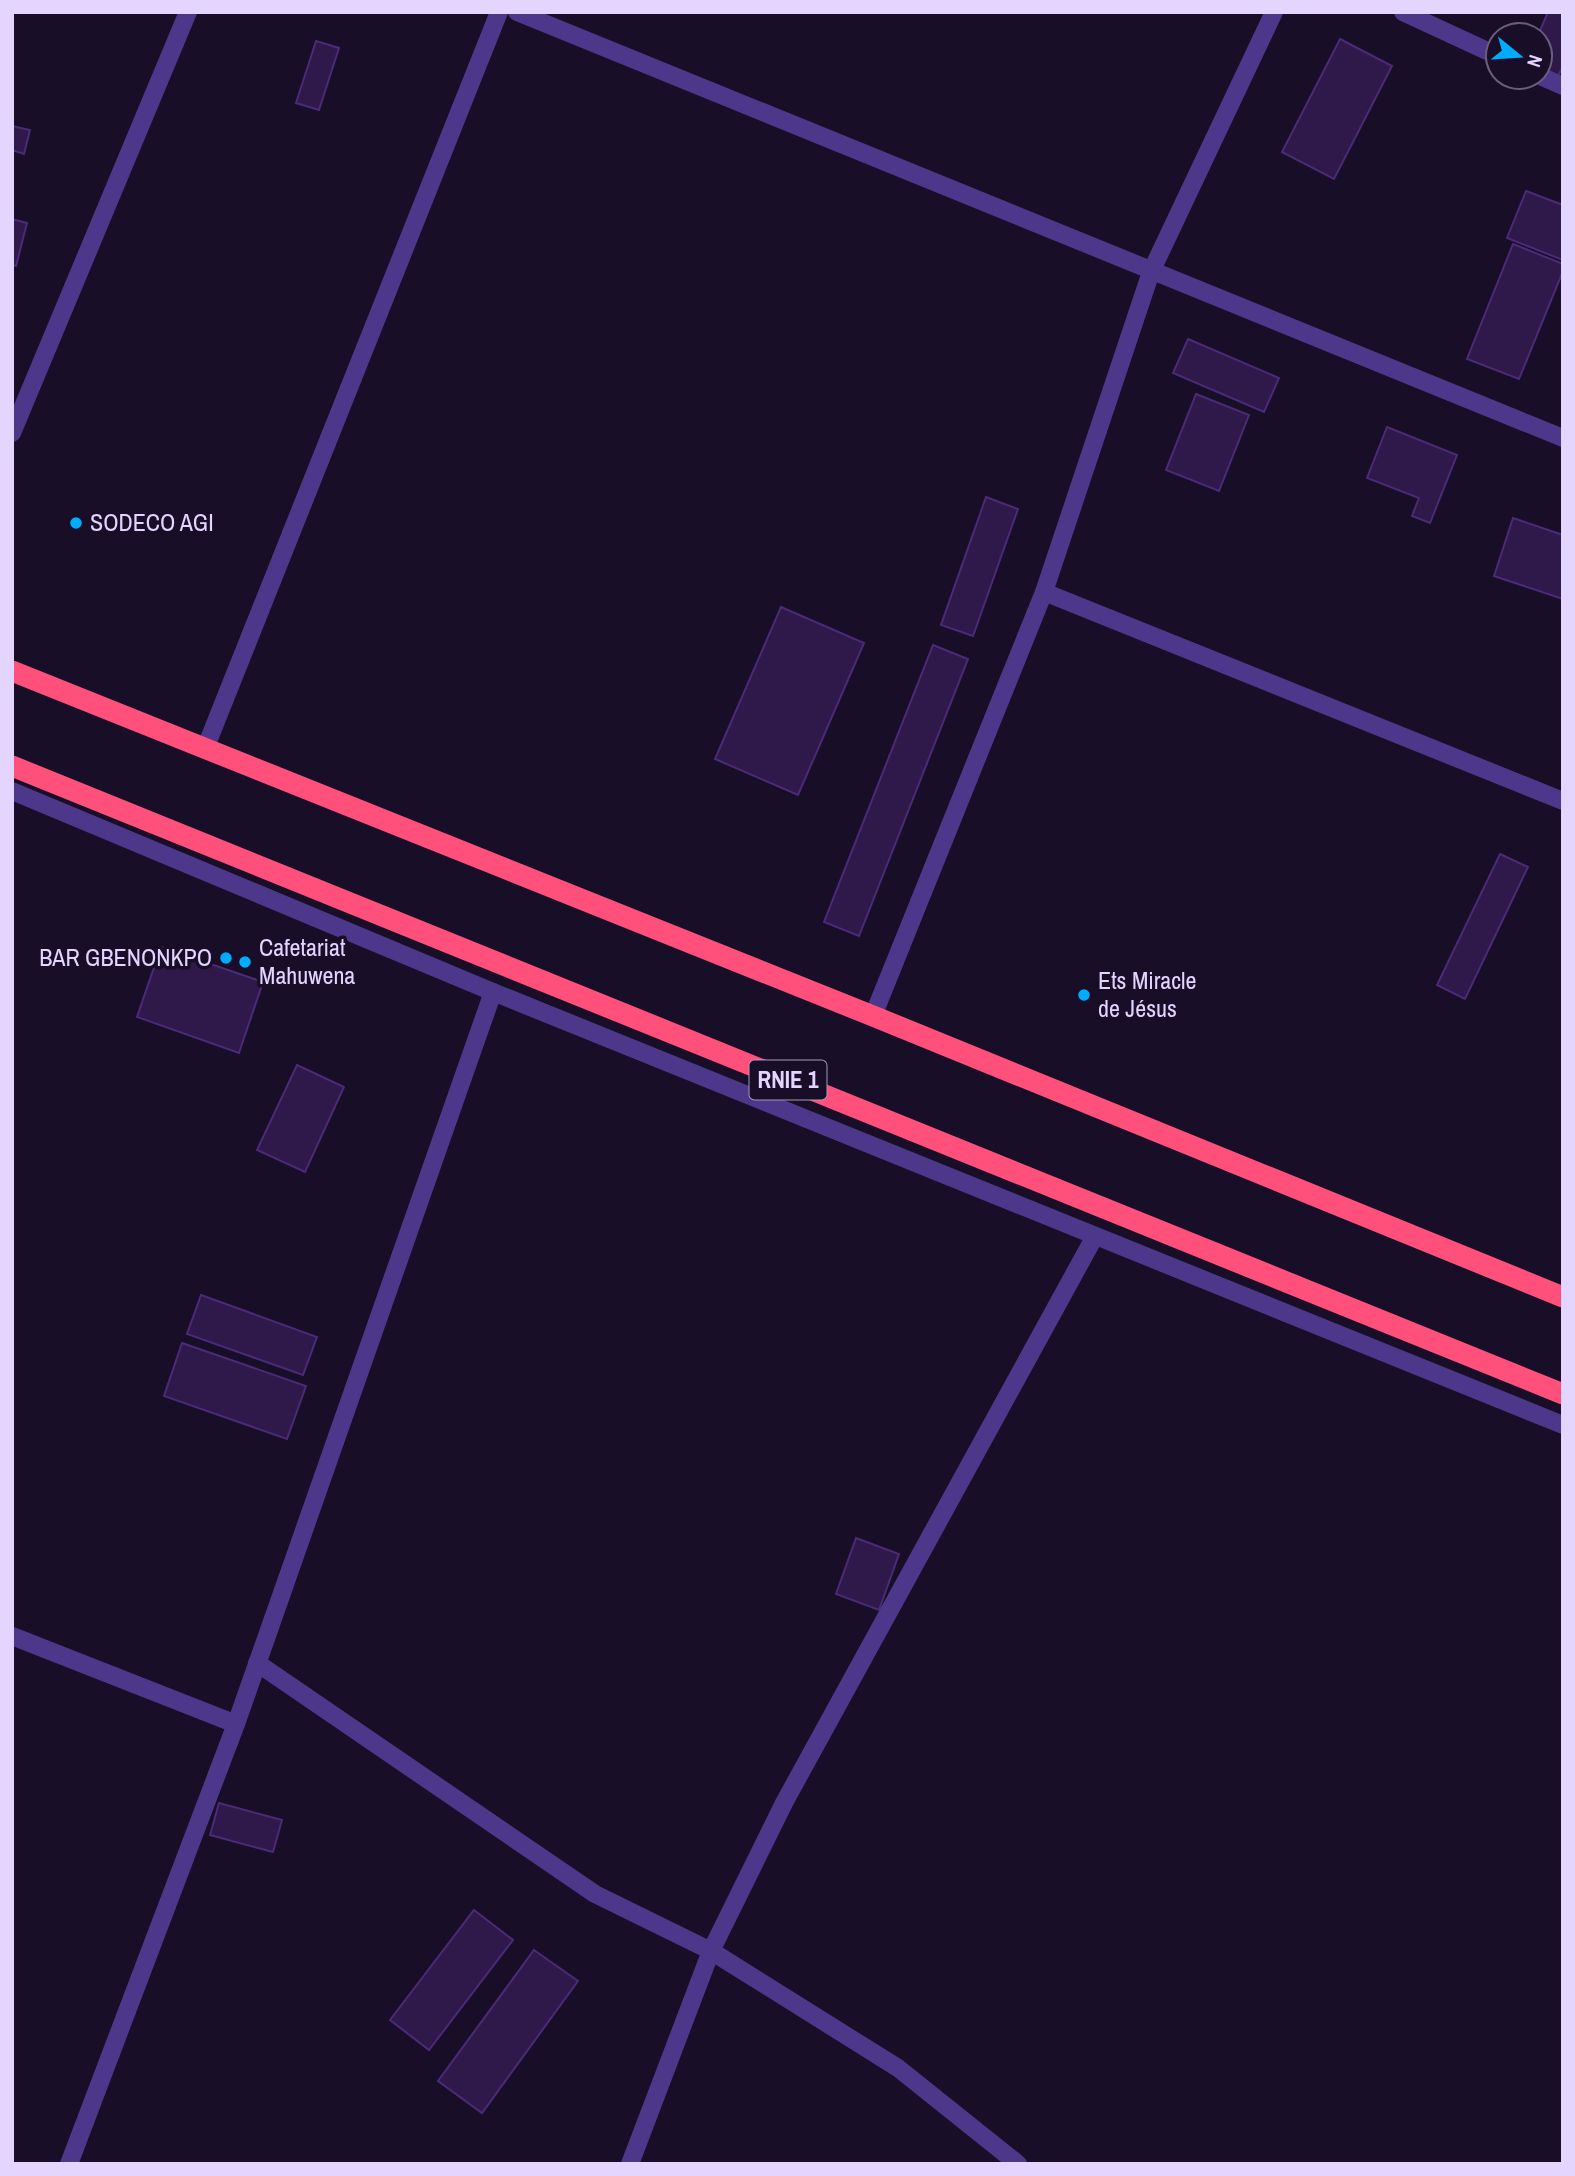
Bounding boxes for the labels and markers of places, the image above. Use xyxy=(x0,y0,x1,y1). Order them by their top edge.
place label: SODECO AGI xyxy=(90,506,214,538)
marker: SODECO AGI xyxy=(68,515,84,531)
place label: Cafetariat Mahuwena xyxy=(259,931,355,991)
place label: BAR GBENONKPO xyxy=(39,941,212,973)
marker: BAR GBENONKPO xyxy=(218,950,234,966)
marker: Cafetariat Mahuwena xyxy=(237,954,253,970)
place label: Ets Miracle de Jésus xyxy=(1098,964,1196,1024)
marker: Ets Miracle de Jésus xyxy=(1076,987,1092,1003)

